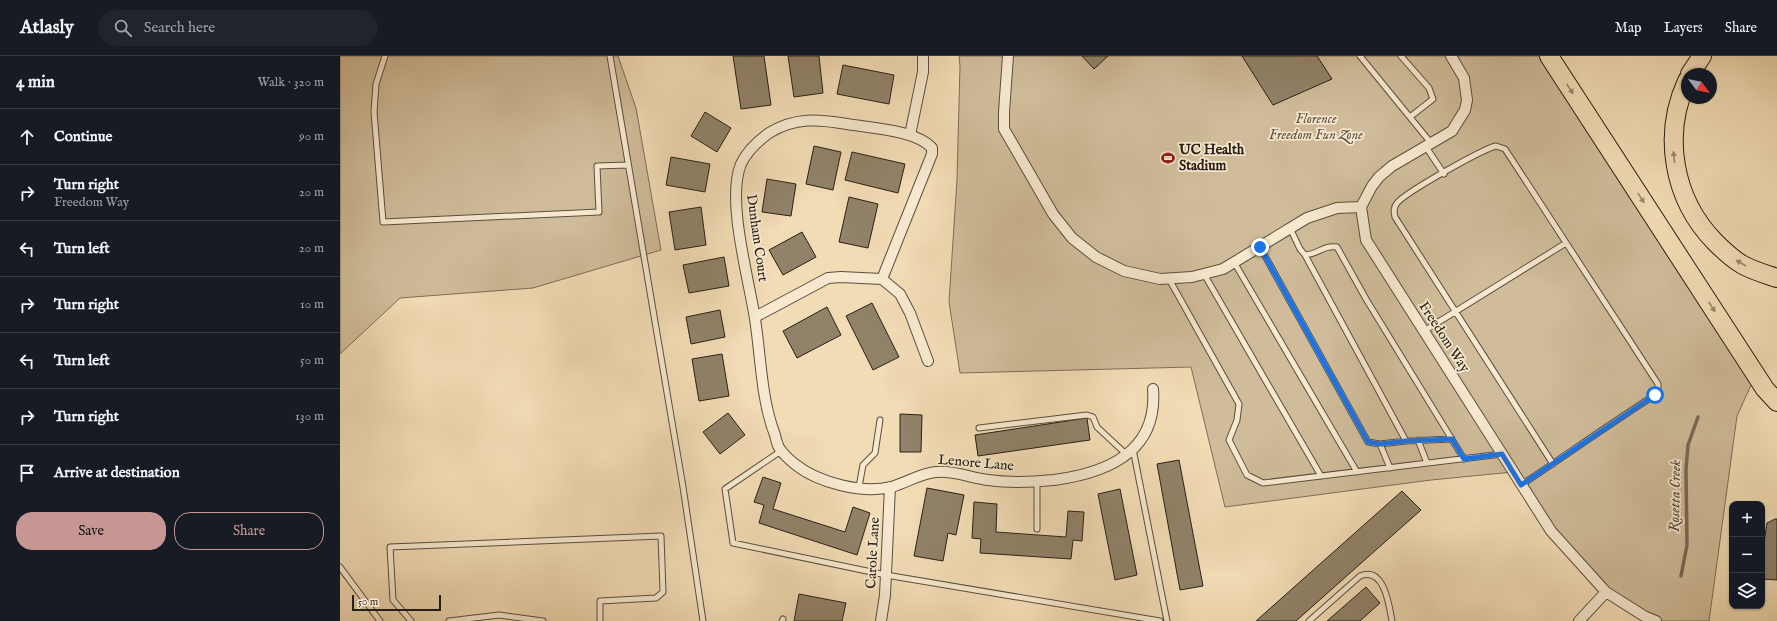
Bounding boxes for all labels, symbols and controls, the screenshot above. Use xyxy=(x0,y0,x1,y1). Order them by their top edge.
search box xyxy=(98,10,378,46)
text: Atlasly xyxy=(20,16,74,40)
icon: search xyxy=(112,17,134,39)
text: Search here xyxy=(144,18,215,37)
text: Map xyxy=(1615,19,1642,37)
text: Layers xyxy=(1664,19,1703,37)
text: Share xyxy=(1725,19,1757,37)
north arrow xyxy=(1681,68,1717,104)
text: 4 min xyxy=(16,72,55,93)
text: Walk · 320 m xyxy=(258,74,324,91)
one-way arrow xyxy=(1566,84,1574,94)
park label: Florence Freedom Fun Zone xyxy=(1269,110,1363,145)
icon: ahead xyxy=(16,126,38,148)
text: Continue xyxy=(54,127,112,146)
text: 90 m xyxy=(299,128,324,145)
place label: UC Health Stadium xyxy=(1178,141,1245,175)
sports icon: UC Health Stadium xyxy=(1160,150,1176,166)
one-way arrow xyxy=(1671,151,1677,163)
text: Turn right xyxy=(54,175,119,194)
icon: right xyxy=(16,182,38,204)
text: 20 m xyxy=(299,184,324,201)
street label: Dunham Court xyxy=(742,193,772,283)
one-way arrow xyxy=(1637,193,1645,203)
text: Freedom Way xyxy=(54,194,129,211)
icon: left xyxy=(16,238,38,260)
route end xyxy=(1251,238,1269,256)
text: Turn left xyxy=(54,239,110,258)
text: 20 m xyxy=(299,240,324,257)
one-way arrow xyxy=(1736,259,1746,267)
icon: right xyxy=(16,294,38,316)
text: Turn right xyxy=(54,295,119,314)
text: 10 m xyxy=(300,296,324,313)
street label: Freedom Way xyxy=(1414,298,1474,376)
one-way arrow xyxy=(1708,302,1716,312)
icon: left xyxy=(16,350,38,372)
text: Turn left xyxy=(54,351,110,370)
text: 50 m xyxy=(300,352,324,369)
route start xyxy=(1646,386,1664,404)
icon: right xyxy=(16,406,38,428)
text: Turn right xyxy=(54,407,119,426)
text: 130 m xyxy=(295,408,324,425)
street label: Lenore Lane xyxy=(937,451,1015,475)
water label: Rosetta Creek xyxy=(1665,460,1685,532)
icon: arrive xyxy=(16,462,38,484)
text: Arrive at destination xyxy=(54,463,180,482)
map controls xyxy=(1729,501,1765,609)
button: + xyxy=(1729,501,1765,537)
button: Save xyxy=(16,512,166,550)
button: Share xyxy=(174,512,324,550)
street label: Carole Lane xyxy=(862,516,884,589)
button: − xyxy=(1729,537,1765,573)
button: layers xyxy=(1729,573,1765,609)
scale bar xyxy=(352,593,441,612)
text: 50 m xyxy=(358,595,378,609)

